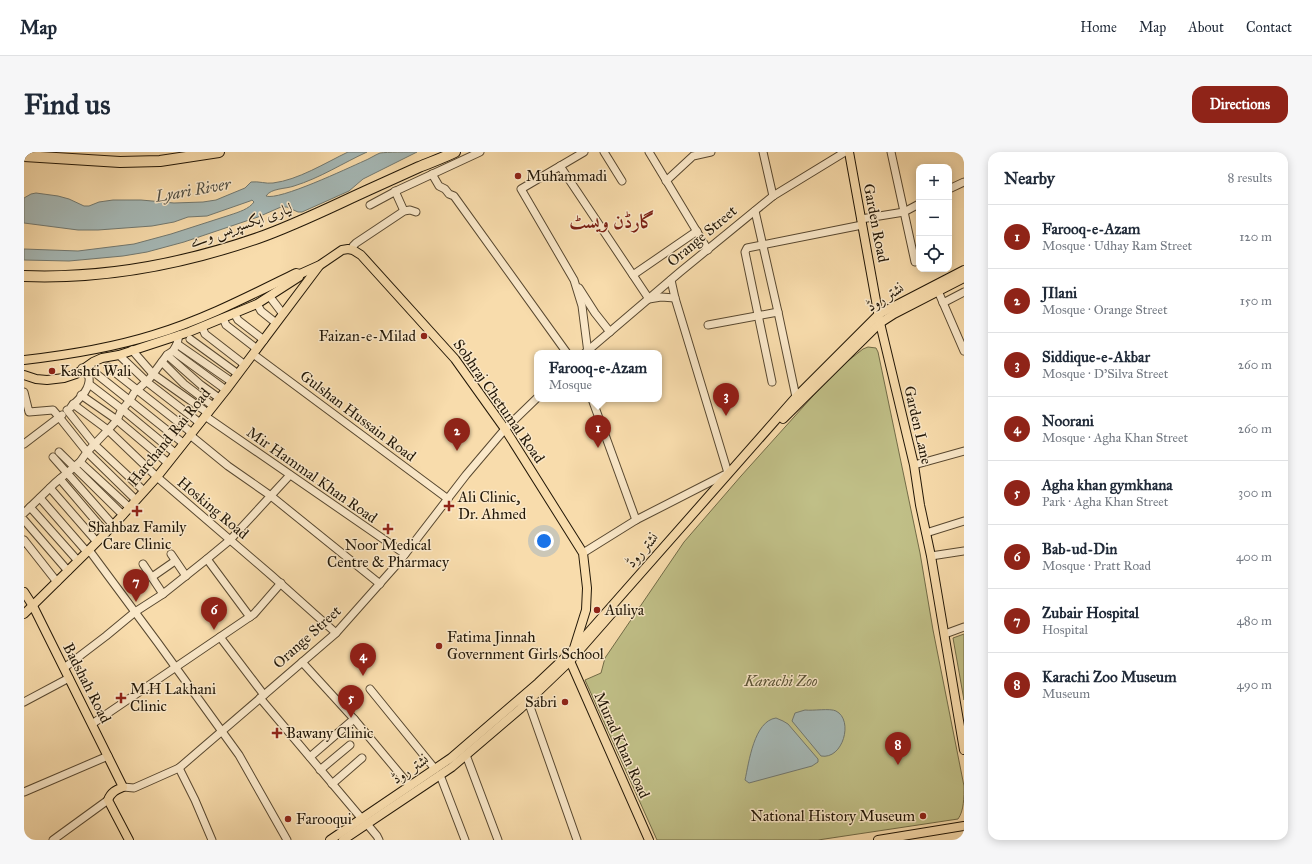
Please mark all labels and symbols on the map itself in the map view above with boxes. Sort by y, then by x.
place label: Muhammadi [526,167,607,185]
marker: Muhammadi [513,171,523,181]
water label: Lyari River [153,174,233,206]
street label: Garden Road [860,182,893,264]
street label: لیاری ایکسپریس وے [187,199,295,252]
street label: Orange Street [664,201,741,270]
district label: گارڈن ویسٹ [569,210,655,233]
street label: نشتر روڈ [863,279,907,315]
place label: Faizan-e-Milad [319,327,416,345]
marker: Faizan-e-Milad [419,331,429,341]
street label: Sobhraj Chetumal Road [449,336,549,467]
place label: Kashti Wali [60,362,131,380]
marker: Kashti Wali [47,366,57,376]
street label: Gulshan Hussain Road [297,367,420,466]
pin: 3 [713,383,739,416]
street label: Harchand Rai Road [124,384,214,490]
street label: Garden Lane [900,384,936,466]
pin: 1 [585,415,611,448]
pin: 2 [444,418,470,451]
street label: Mir Hammal Khan Road [243,423,381,527]
street label: Hosking Road [174,473,253,543]
place label: Ali Clinic, Dr. Ahmed [457,488,527,523]
marker: Ali Clinic, Dr. Ahmed [443,500,455,512]
marker: Shahbaz Family Care Clinic [131,505,143,517]
place label: Shahbaz Family Care Clinic [88,518,187,553]
marker: Noor Medical Centre & Pharmacy [382,523,394,535]
street label: نشتر روڈ [622,529,662,571]
your location [534,531,554,551]
place label: Noor Medical Centre & Pharmacy [327,536,450,571]
pin: 7 [123,569,149,602]
pin: 6 [201,597,227,630]
street label: Orange Street [269,601,345,672]
place label: Auliya [604,601,645,619]
marker: Auliya [592,605,602,615]
place label: Fatima Jinnah Government Girls School [447,628,605,663]
street label: Badshah Road [59,640,115,726]
marker: Fatima Jinnah Government Girls School [434,641,444,651]
pin: 4 [350,643,376,676]
park label: Karachi Zoo [743,672,818,690]
place label: M.H Lakhani Clinic [130,680,216,715]
pin: 5 [338,685,364,718]
street label: Murad Khan Road [590,689,654,801]
marker: M.H Lakhani Clinic [115,692,127,704]
place label: Sabri [525,693,557,711]
marker: Sabri [560,697,570,707]
place label: Bawany Clinic [286,724,373,742]
marker: Bawany Clinic [271,727,283,739]
pin: 8 [885,732,911,765]
street label: نشتر روڈ [388,750,432,788]
place label: National History Museum [751,807,915,825]
place label: Farooqui [296,810,352,829]
marker: National History Museum [918,811,928,821]
marker: Farooqui [283,814,293,824]

